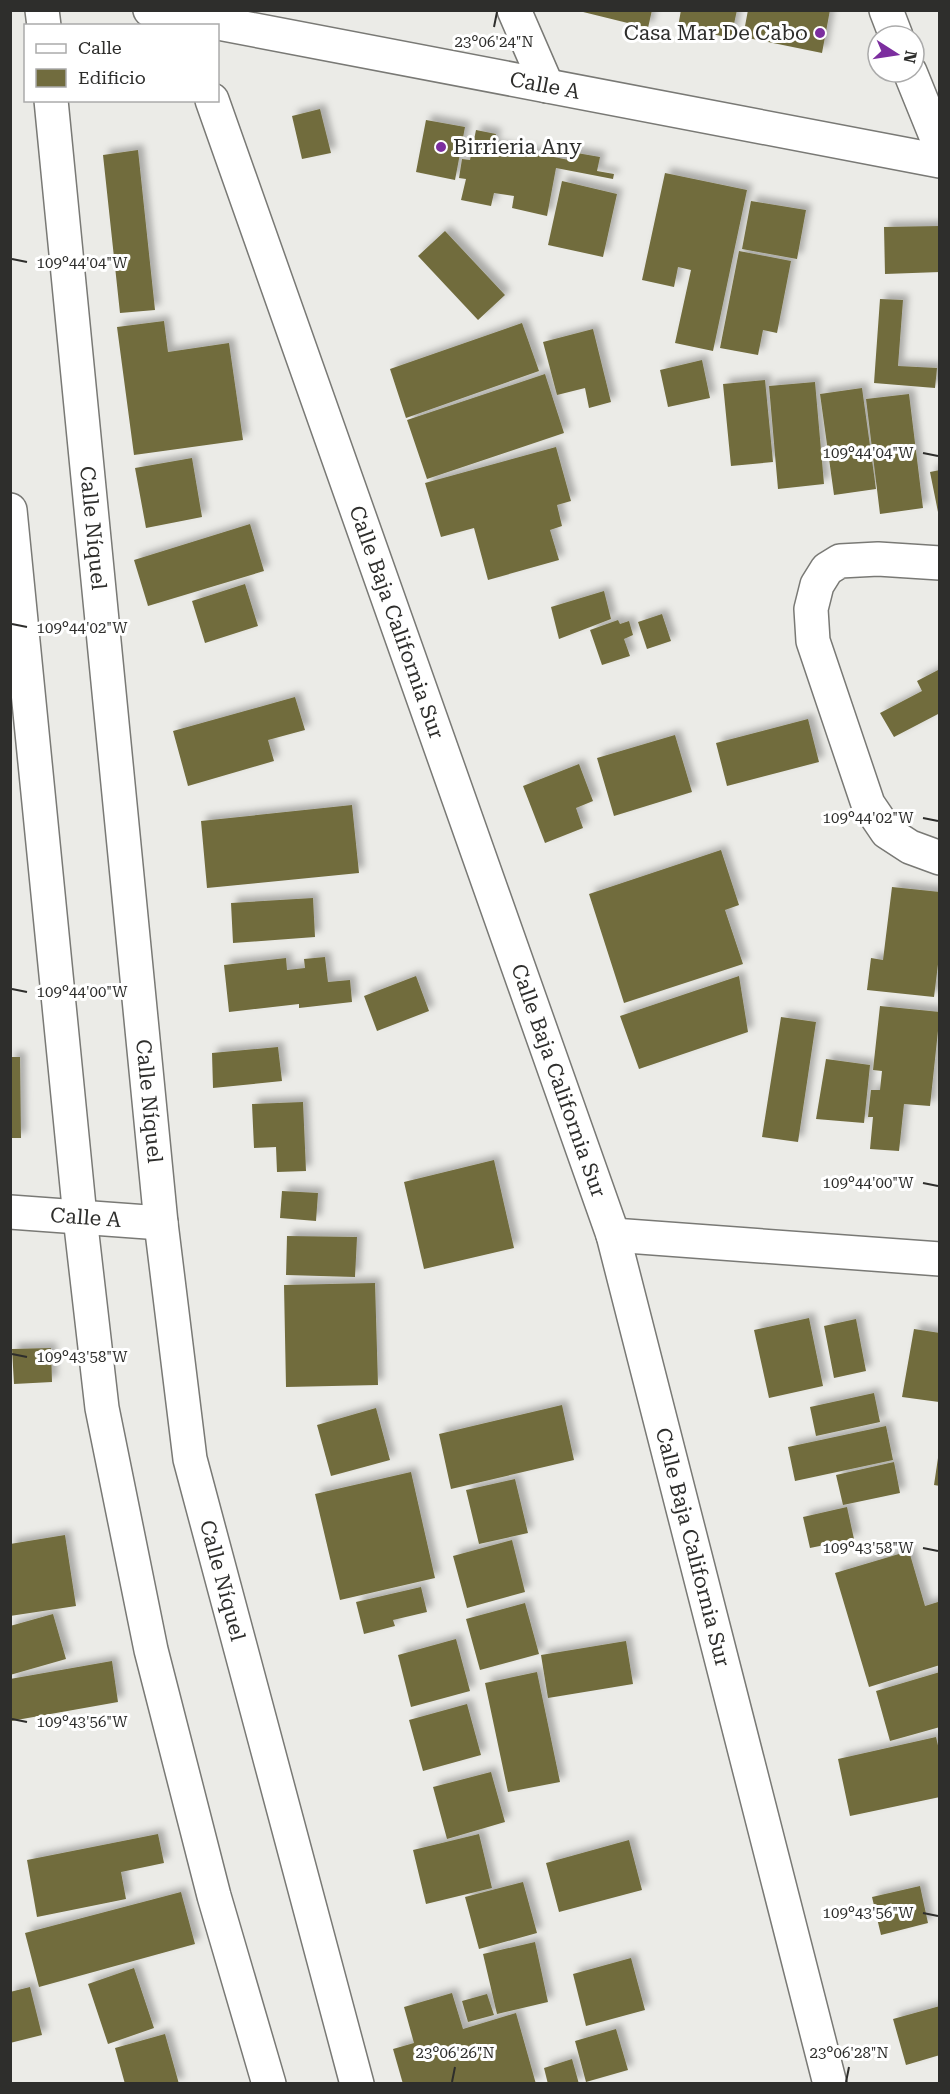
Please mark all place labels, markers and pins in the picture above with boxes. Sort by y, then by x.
place label: Casa Mar De Cabo [624,21,808,45]
marker: Casa Mar De Cabo [813,26,827,40]
place label: Birrieria Any [453,135,582,159]
marker: Birrieria Any [434,140,448,154]

